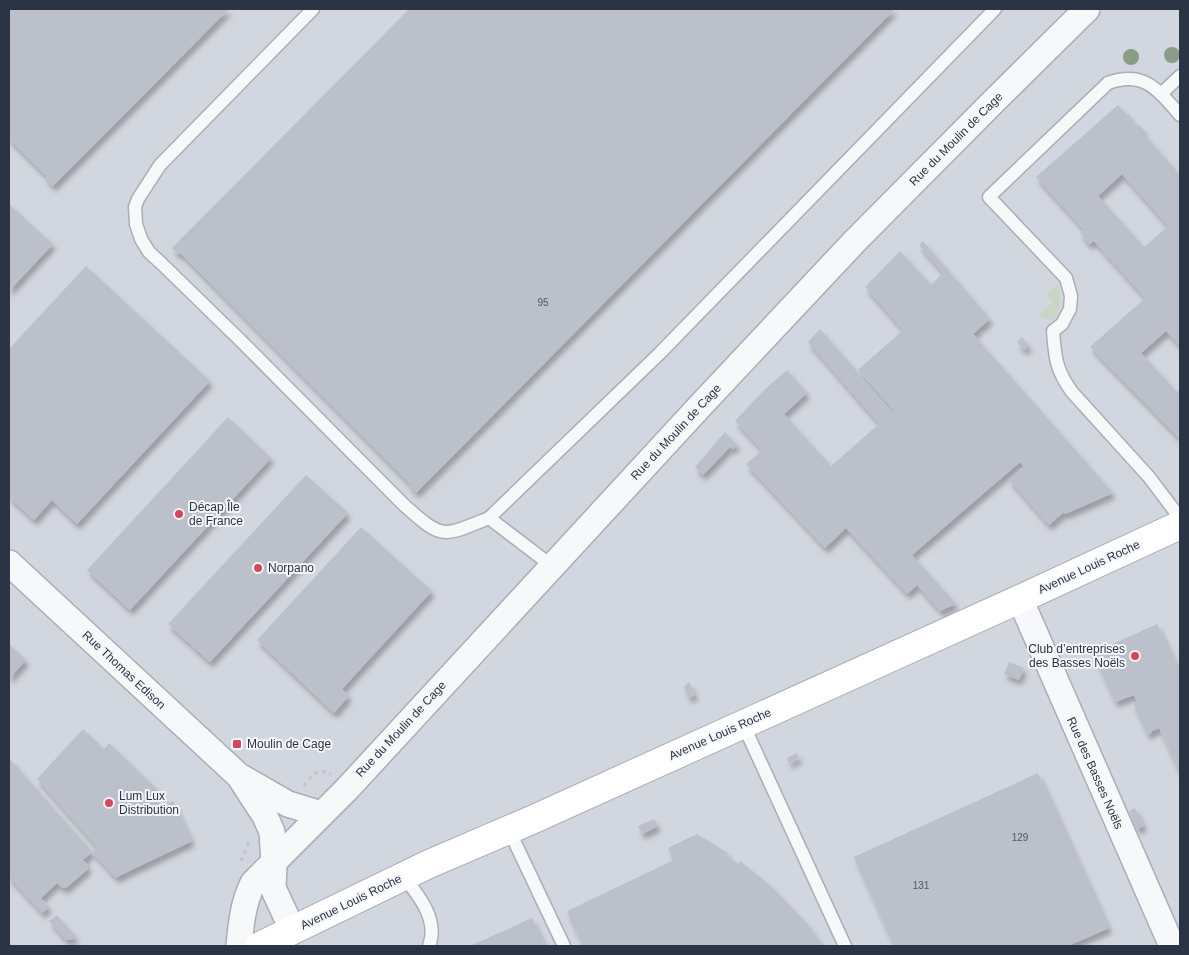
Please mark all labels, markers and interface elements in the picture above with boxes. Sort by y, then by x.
street label: Rue du Moulin de Cage [906,89,1006,189]
house number: 95 [537,297,549,308]
street label: Rue du Moulin de Cage [628,381,724,483]
place label: Décap Île de France [189,499,243,528]
marker: Décap Île de France [173,508,185,520]
street label: Avenue Louis Roche [1036,537,1142,597]
place label: Norpano [268,561,314,575]
marker: Norpano [252,562,264,574]
street label: Rue Thomas Edison [80,628,168,712]
place label: Club d’entreprises des Basses Noëls [1028,642,1125,670]
marker: Club d’entreprises des Basses Noëls [1129,650,1141,662]
street label: Rue du Moulin de Cage [353,678,449,780]
street label: Avenue Louis Roche [667,705,774,763]
street label: Rue des Basses Noëls [1064,715,1126,831]
place label: Moulin de Cage [247,737,331,751]
marker: Moulin de Cage [231,738,243,750]
place label: Lum Lux Distribution [119,789,179,817]
marker: Lum Lux Distribution [103,797,115,809]
house number: 129 [1012,832,1029,843]
street label: Avenue Louis Roche [298,871,404,933]
house number: 131 [913,880,930,891]

